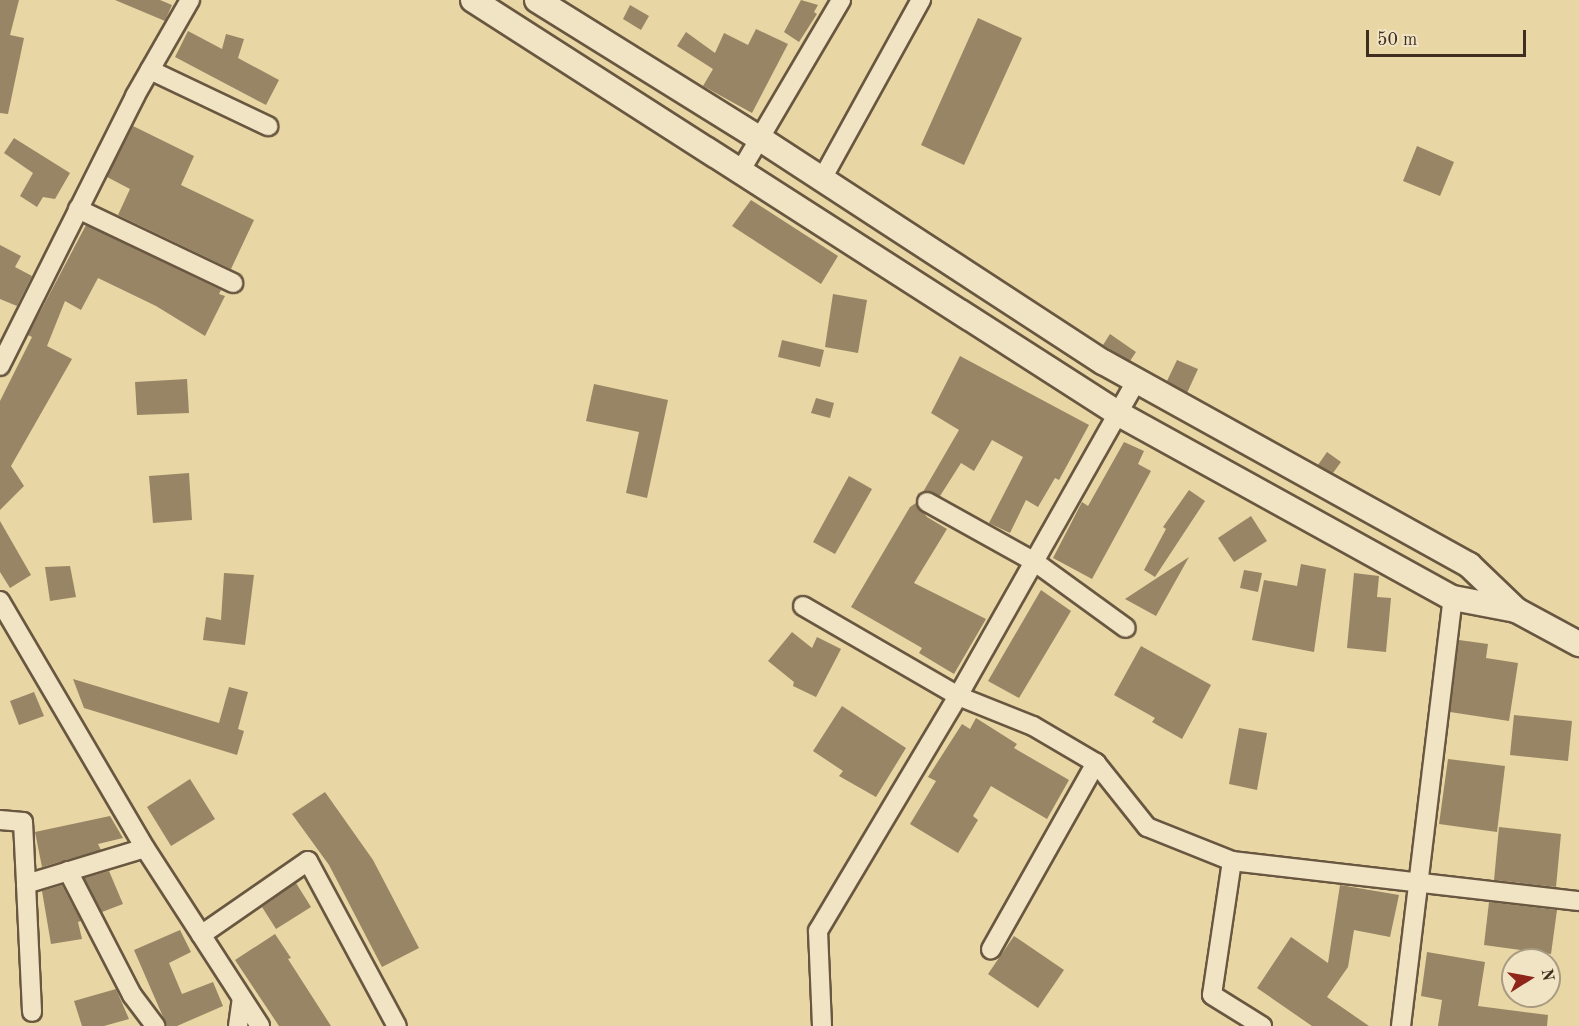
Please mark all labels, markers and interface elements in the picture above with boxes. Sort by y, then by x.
scale bar [1369,18,1530,56]
text: 50 m [1377,31,1417,49]
north arrow [1501,948,1561,1008]
text: N [1538,967,1556,982]

